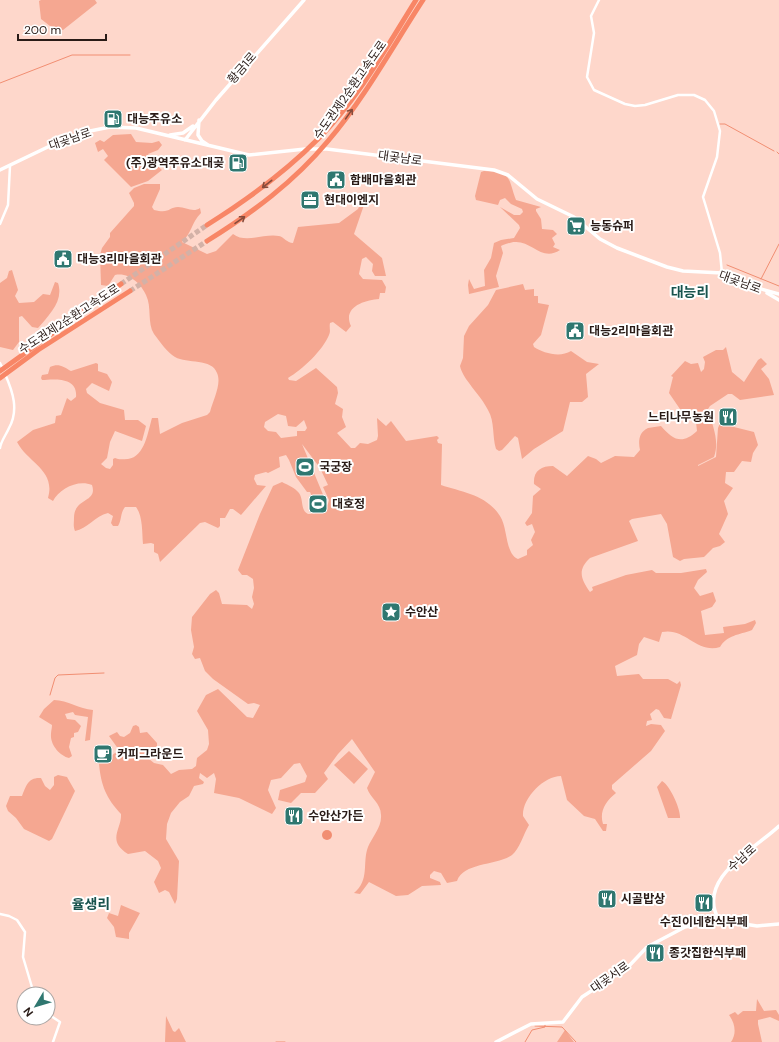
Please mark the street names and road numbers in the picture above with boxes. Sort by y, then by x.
street label: 수도권제2순환고속도로 [310,37,390,143]
street label: 황금1로 [224,49,260,87]
street label: 대곶남로 [47,124,93,154]
street label: 대곶남로 [377,147,423,169]
street label: 대곶남로 [717,267,763,297]
street label: 수도권제2순환고속도로 [15,280,123,358]
street label: 수남로 [724,841,760,875]
street label: 대곶서로 [587,958,633,996]

